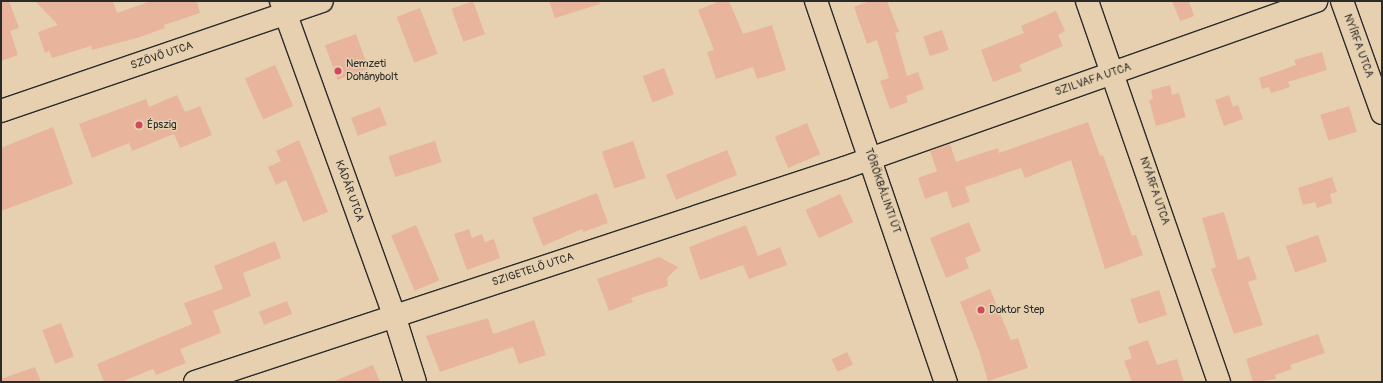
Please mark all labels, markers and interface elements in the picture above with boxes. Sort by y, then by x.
street label: NYÍRFA UTCA [1340,12,1376,80]
street label: SZÖVŐ UTCA [129,39,195,73]
place label: Nemzeti Dohánybolt [346,58,398,84]
street label: SZILVAFA UTCA [1053,61,1133,99]
marker: Nemzeti Dohánybolt [333,66,343,76]
place label: Épszig [147,118,176,132]
marker: Épszig [134,120,144,130]
street label: TÖRÖKBÁLINTI ÚT [861,147,903,235]
street label: NYÁRFA UTCA [1136,155,1172,227]
street label: KÁDÁR UTCA [332,158,366,224]
street label: SZIGETELŐ UTCA [490,251,576,289]
place label: Doktor Step [989,303,1045,317]
marker: Doktor Step [976,305,986,315]

